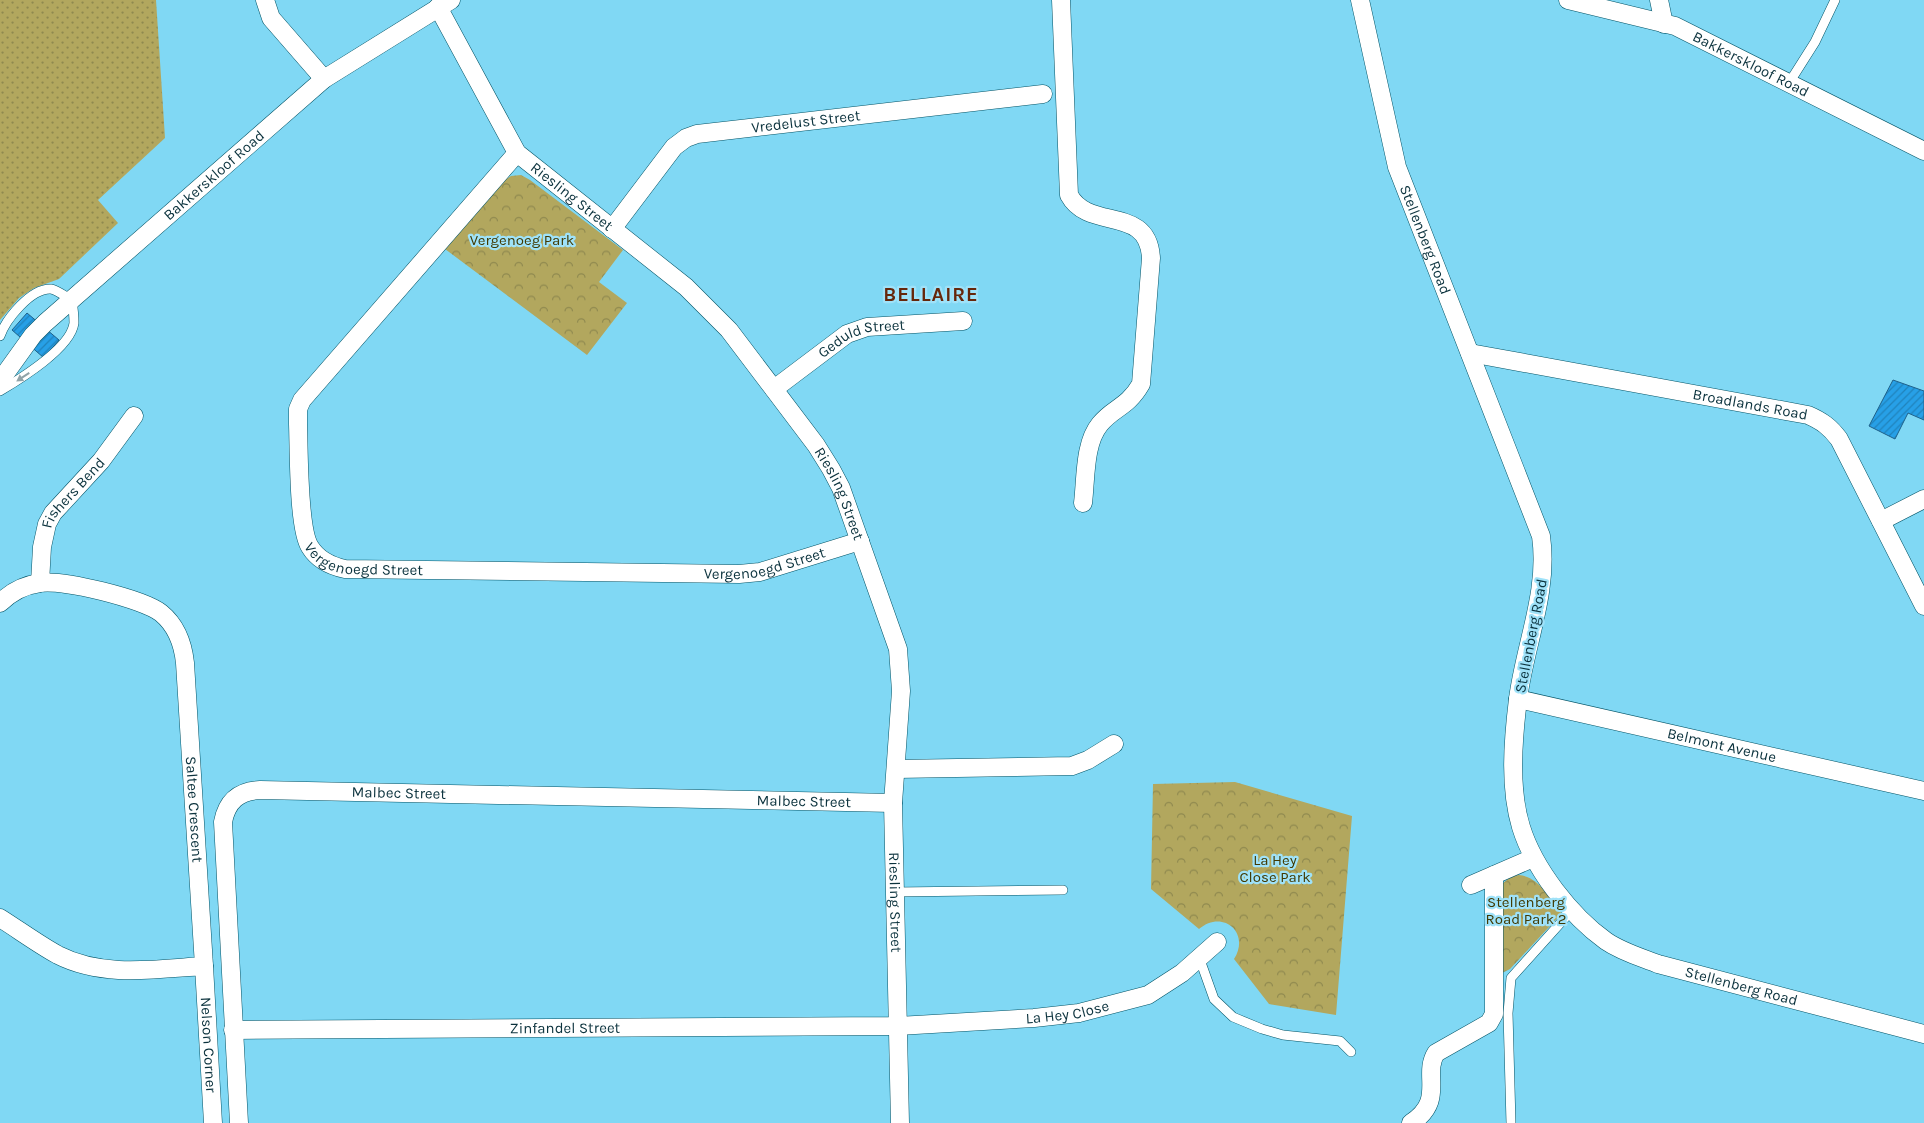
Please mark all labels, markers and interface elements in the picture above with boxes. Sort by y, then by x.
street label: Bakkerskloof Road [1690,27,1812,101]
street label: Vredelust Street [750,106,862,137]
street label: Bakkerskloof Road [160,126,268,224]
street label: Riesling Street [527,158,617,235]
street label: Stellenberg Road [1396,182,1455,297]
park label: Vergenoeg Park [470,231,574,249]
district label: BELLAIRE [883,283,979,306]
street label: Geduld Street [814,316,906,362]
one-way arrow [16,372,29,382]
street label: Broadlands Road [1691,385,1809,424]
street label: Riesling Street [811,444,868,543]
street label: Fishers Bend [37,454,109,530]
street label: Vergenoegd Street [300,539,423,579]
street label: Vergenoegd Street [704,543,828,583]
street label: Stellenberg Road [1511,577,1551,695]
street label: Belmont Avenue [1666,724,1778,766]
street label: Saltee Crescent [182,756,207,863]
street label: Malbec Street [352,783,447,803]
street label: Malbec Street [756,791,851,811]
park label: La Hey Close Park [1239,851,1311,886]
street label: Riesling Street [885,852,905,953]
park label: Stellenberg Road Park 2 [1486,893,1566,928]
street label: Stellenberg Road [1683,962,1800,1009]
street label: Nelson Corner [197,996,220,1094]
street label: La Hey Close [1025,997,1111,1027]
street label: Zinfandel Street [510,1019,621,1037]

